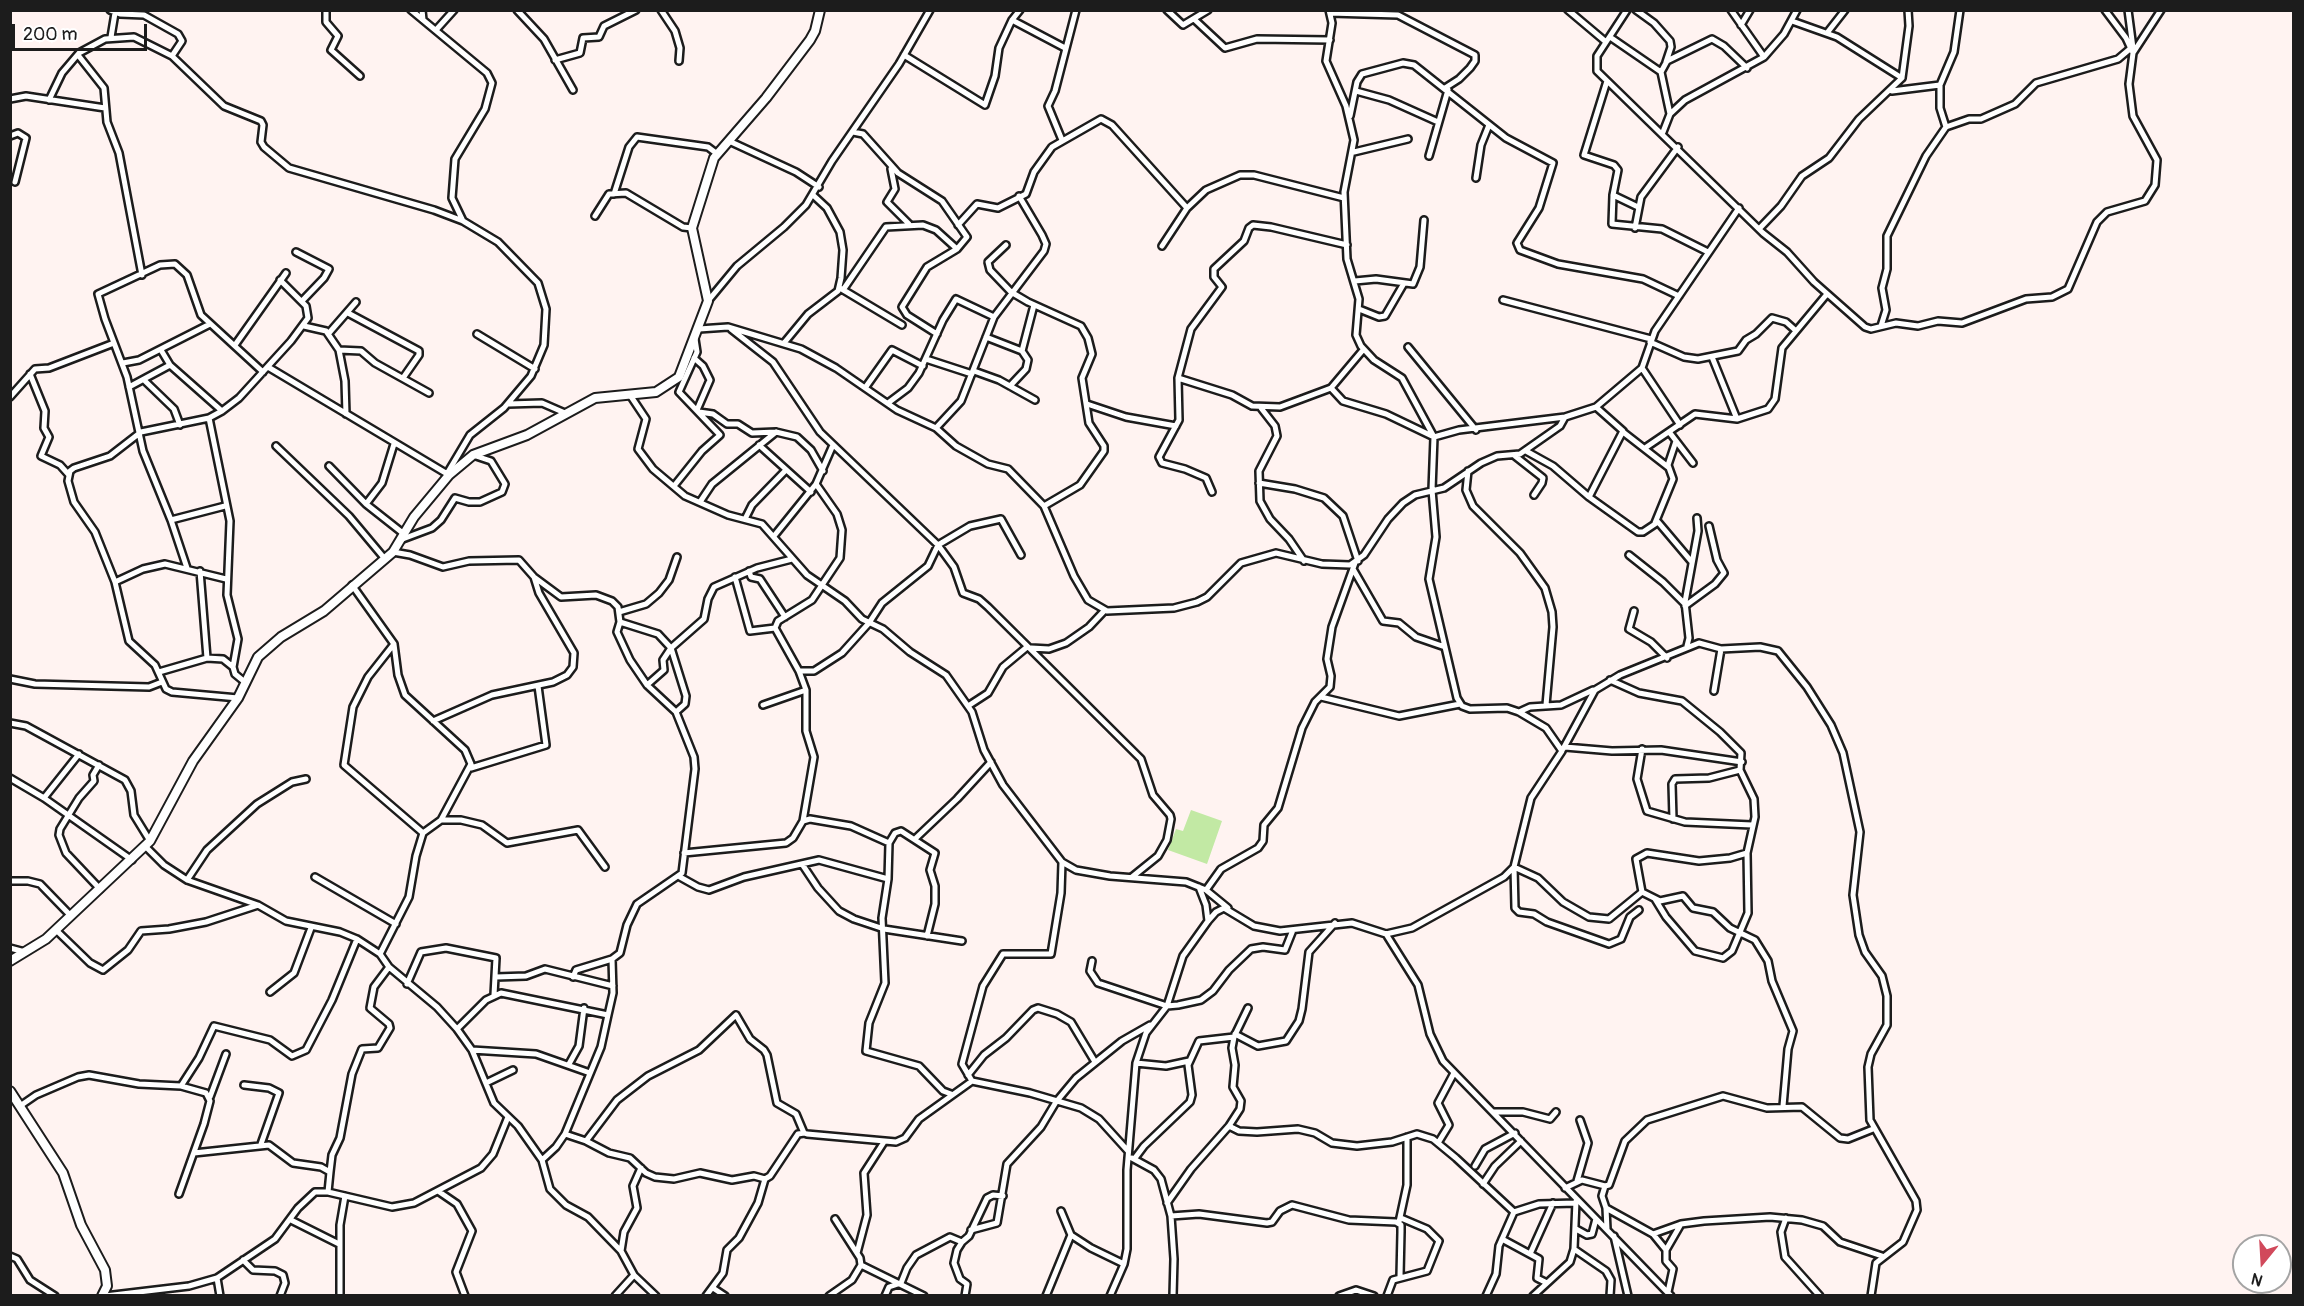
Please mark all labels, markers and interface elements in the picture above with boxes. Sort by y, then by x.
scale bar [15,12,150,50]
text: 200 m [23,23,78,46]
north arrow [2232,1234,2292,1294]
text: N [2249,1268,2265,1290]

